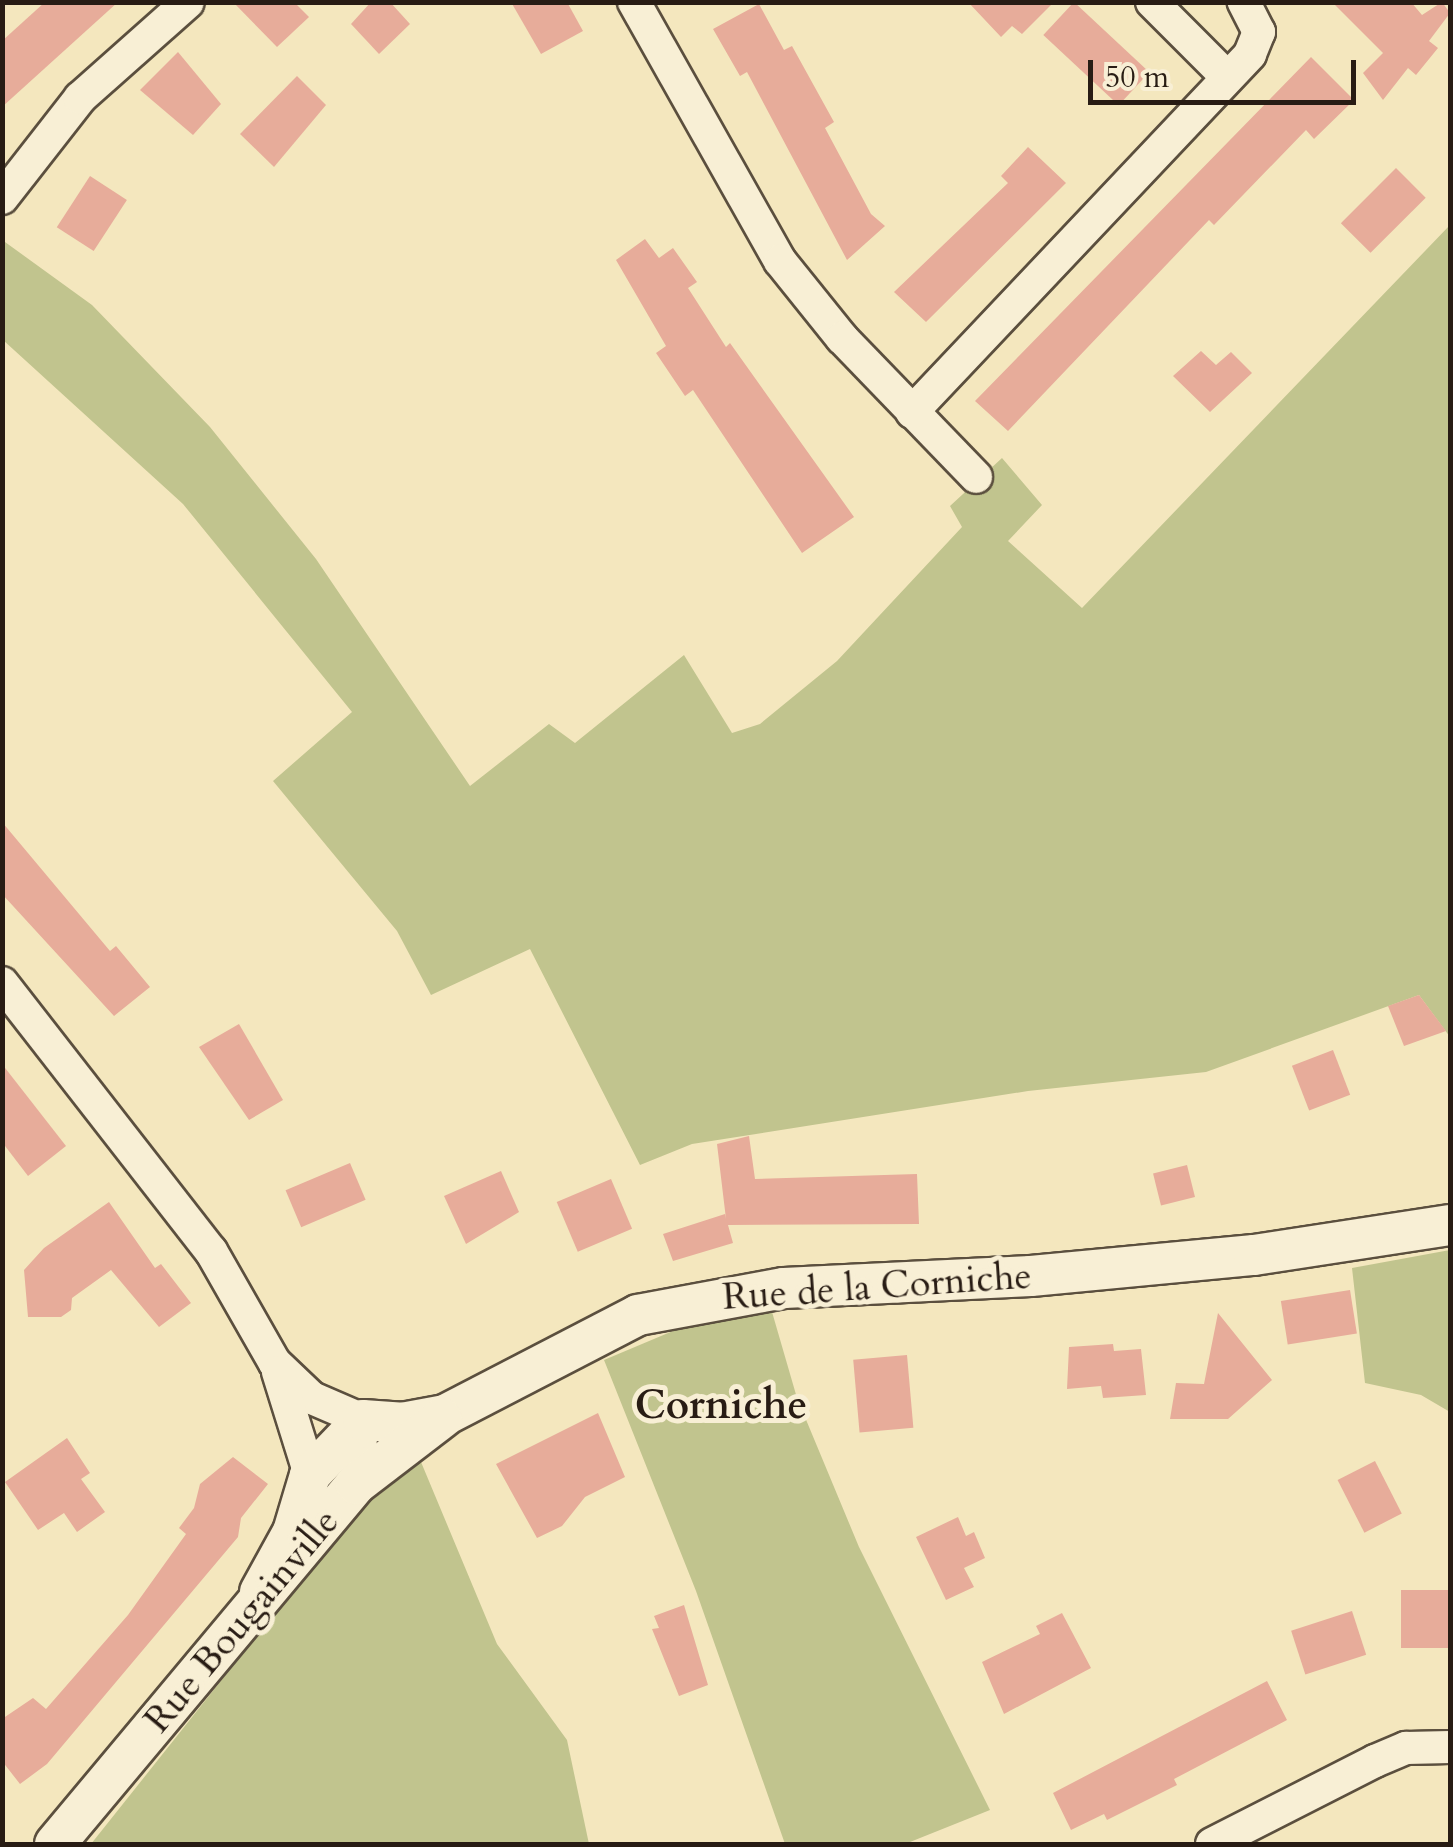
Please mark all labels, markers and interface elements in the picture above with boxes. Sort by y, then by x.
scale bar [1093,40,1360,102]
text: 50 m [1105,57,1169,98]
street label: Rue de la Corniche [721,1253,1033,1321]
district label: Corniche [635,1382,807,1430]
street label: Rue Bougainville [135,1500,349,1742]

